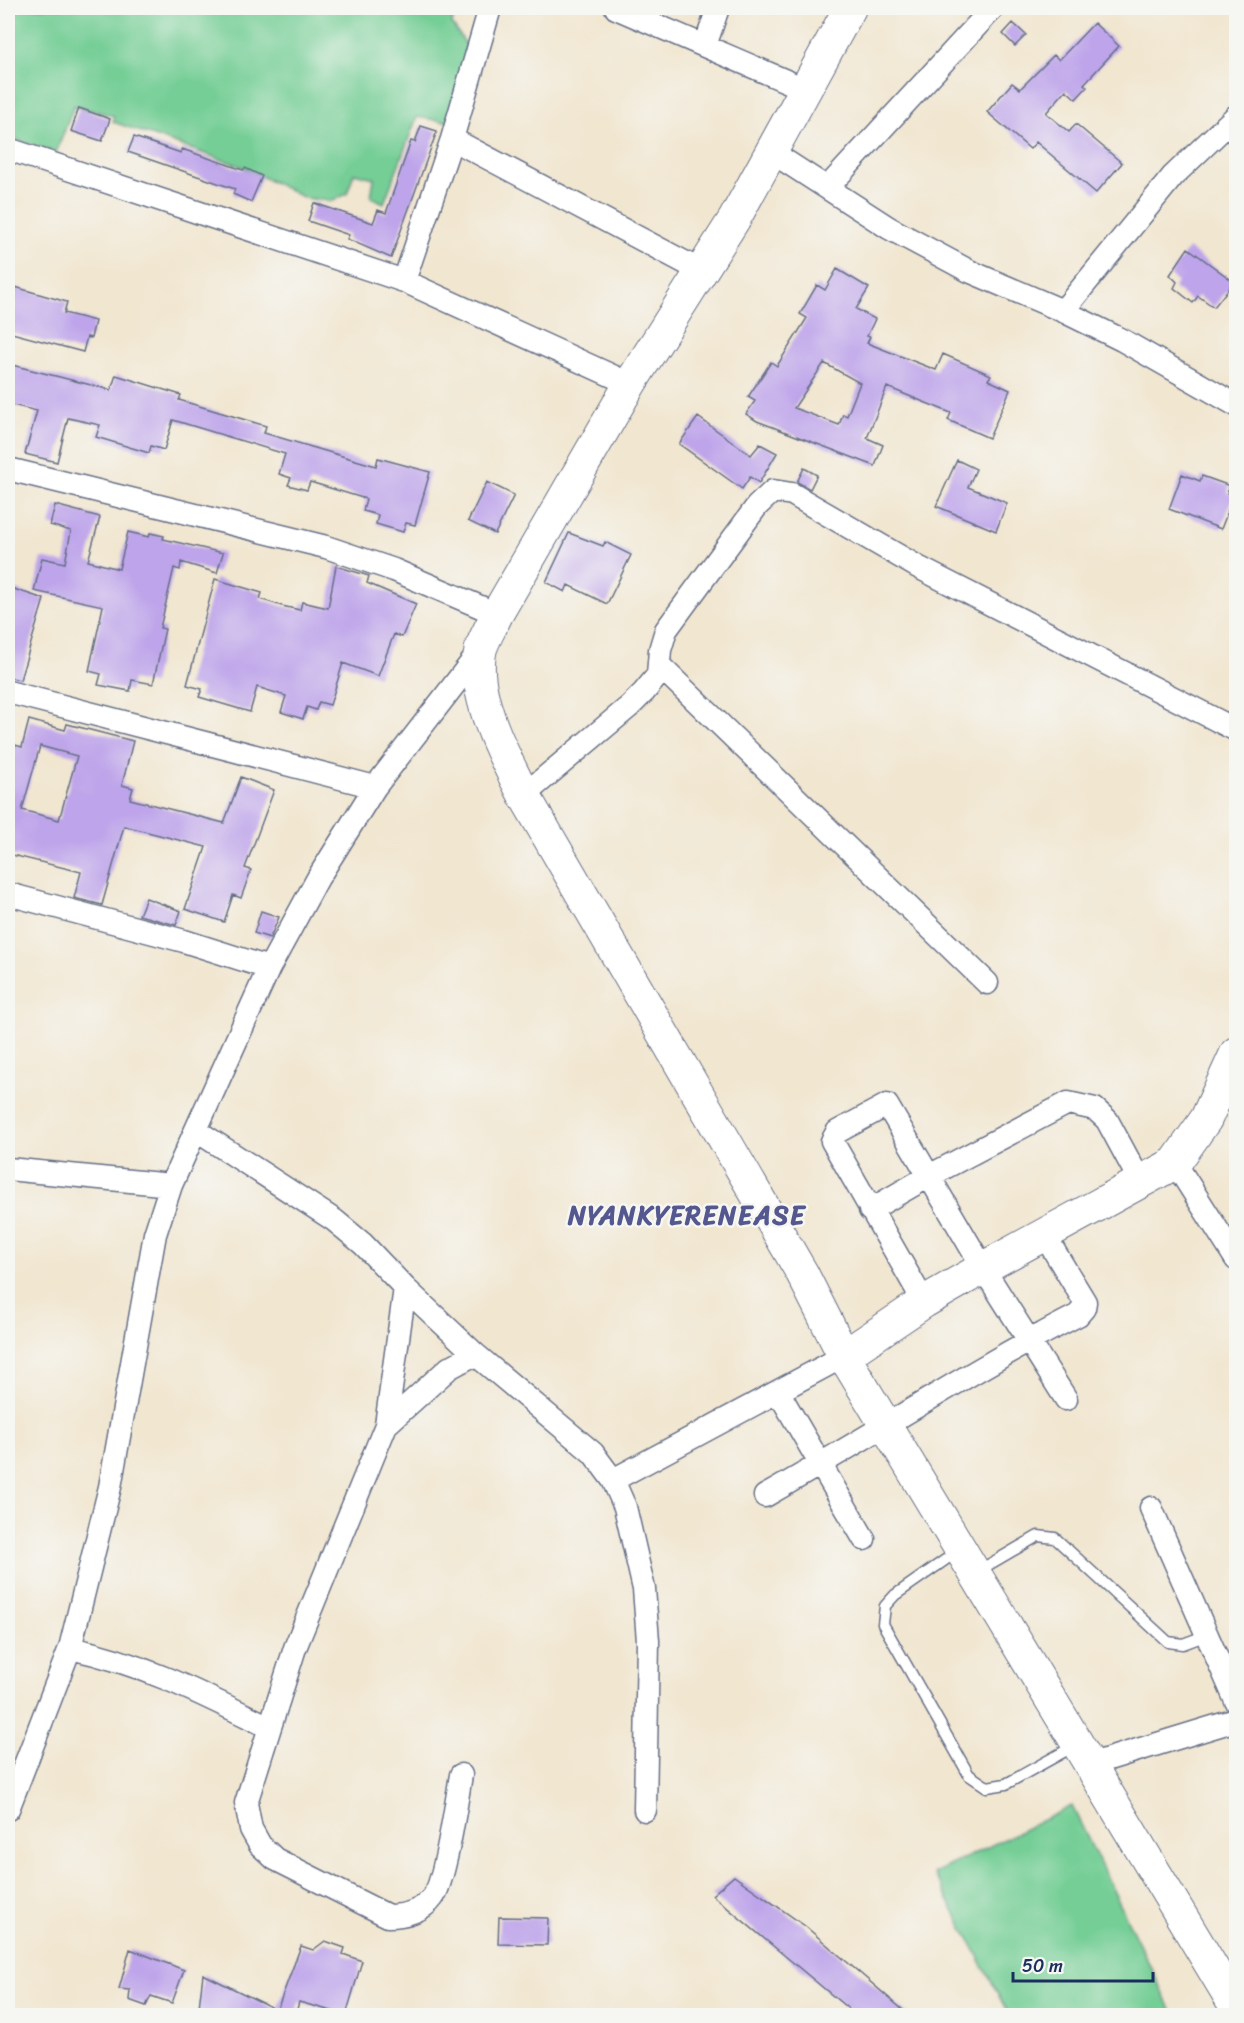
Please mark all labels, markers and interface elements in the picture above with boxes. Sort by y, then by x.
district label: NYANKYERENEASE [567,1192,807,1238]
scale bar [1013,1945,1152,1983]
text: 50 m [1022,1950,1063,1982]

